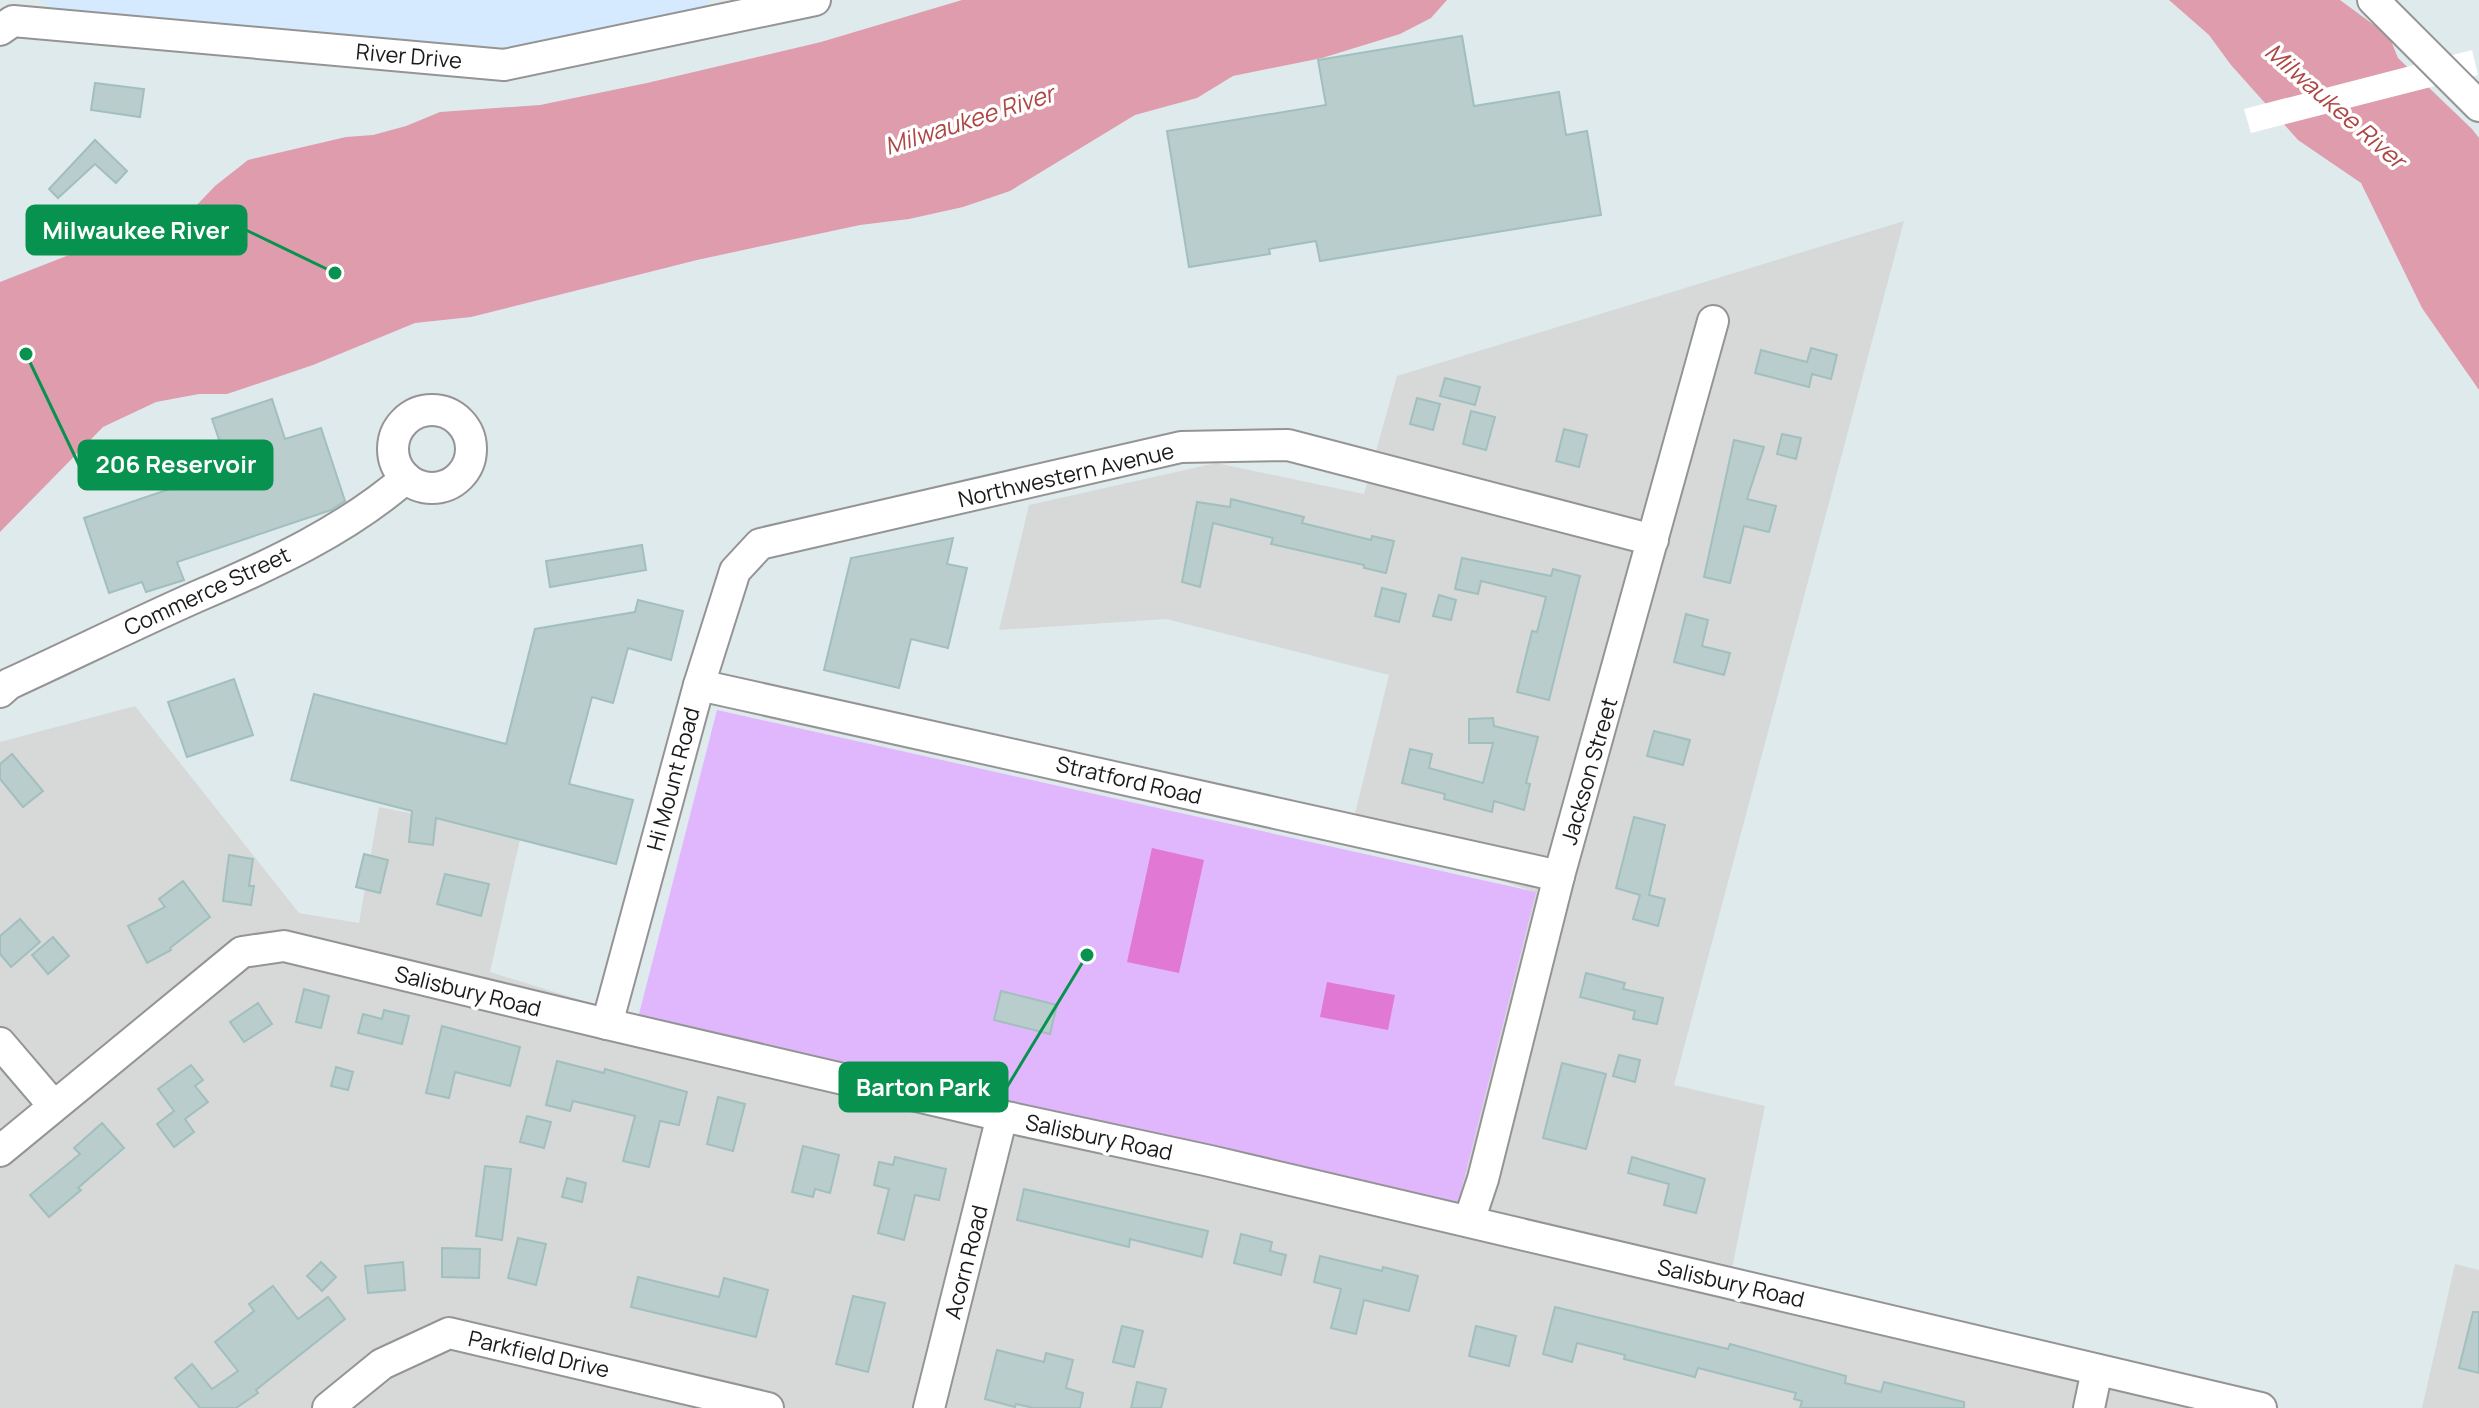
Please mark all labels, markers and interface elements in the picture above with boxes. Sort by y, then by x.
water label: Milwaukee River [2259,35,2416,177]
street label: River Drive [355,36,463,76]
water label: Milwaukee River [880,75,1061,162]
callout: Milwaukee River [27,206,246,254]
text: Milwaukee River [42,213,230,246]
street label: Northwestern Avenue [955,436,1177,514]
callout: 206 Reservoir [79,441,272,489]
text: 206 Reservoir [95,447,257,480]
street label: Commerce Street [119,539,295,643]
street label: Jackson Street [1554,694,1624,848]
street label: Hi Mount Road [639,704,707,854]
street label: Stratford Road [1053,749,1205,811]
street label: Salisbury Road [392,958,544,1024]
callout: Barton Park [840,1063,1007,1111]
text: Barton Park [856,1070,991,1103]
street label: Salisbury Road [1023,1107,1175,1167]
street label: Acorn Road [937,1202,995,1322]
street label: Salisbury Road [1655,1252,1807,1314]
street label: Parkfield Drive [465,1323,613,1385]

